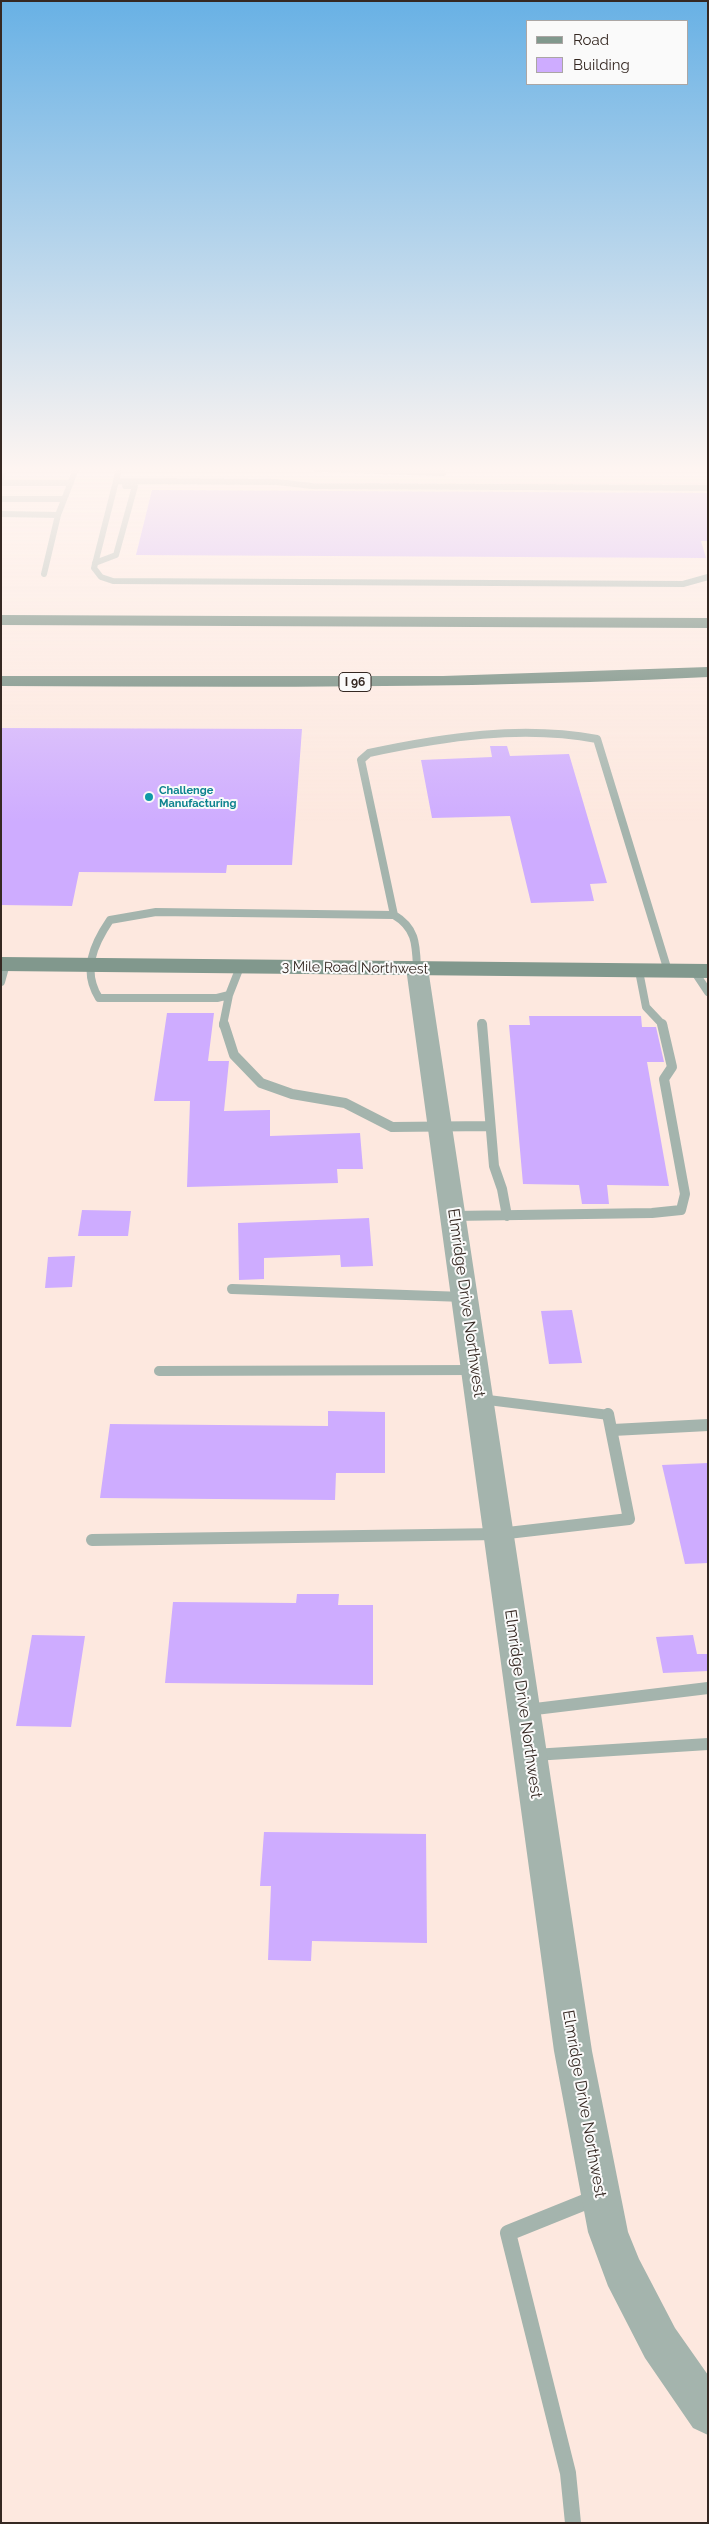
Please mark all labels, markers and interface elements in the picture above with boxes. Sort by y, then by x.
legend [526,20,689,85]
text: Road [573,31,609,49]
text: Building [573,56,630,74]
road number: I 96 [339,672,371,692]
place label: Challenge Manufacturing [159,784,236,810]
marker: Challenge Manufacturing [143,791,155,803]
street label: 3 Mile Road Northwest [282,958,428,978]
street label: Elmridge Drive Northwest [443,1207,489,1399]
street label: Elmridge Drive Northwest [500,1608,546,1800]
street label: Elmridge Drive Northwest [558,2009,610,2199]

